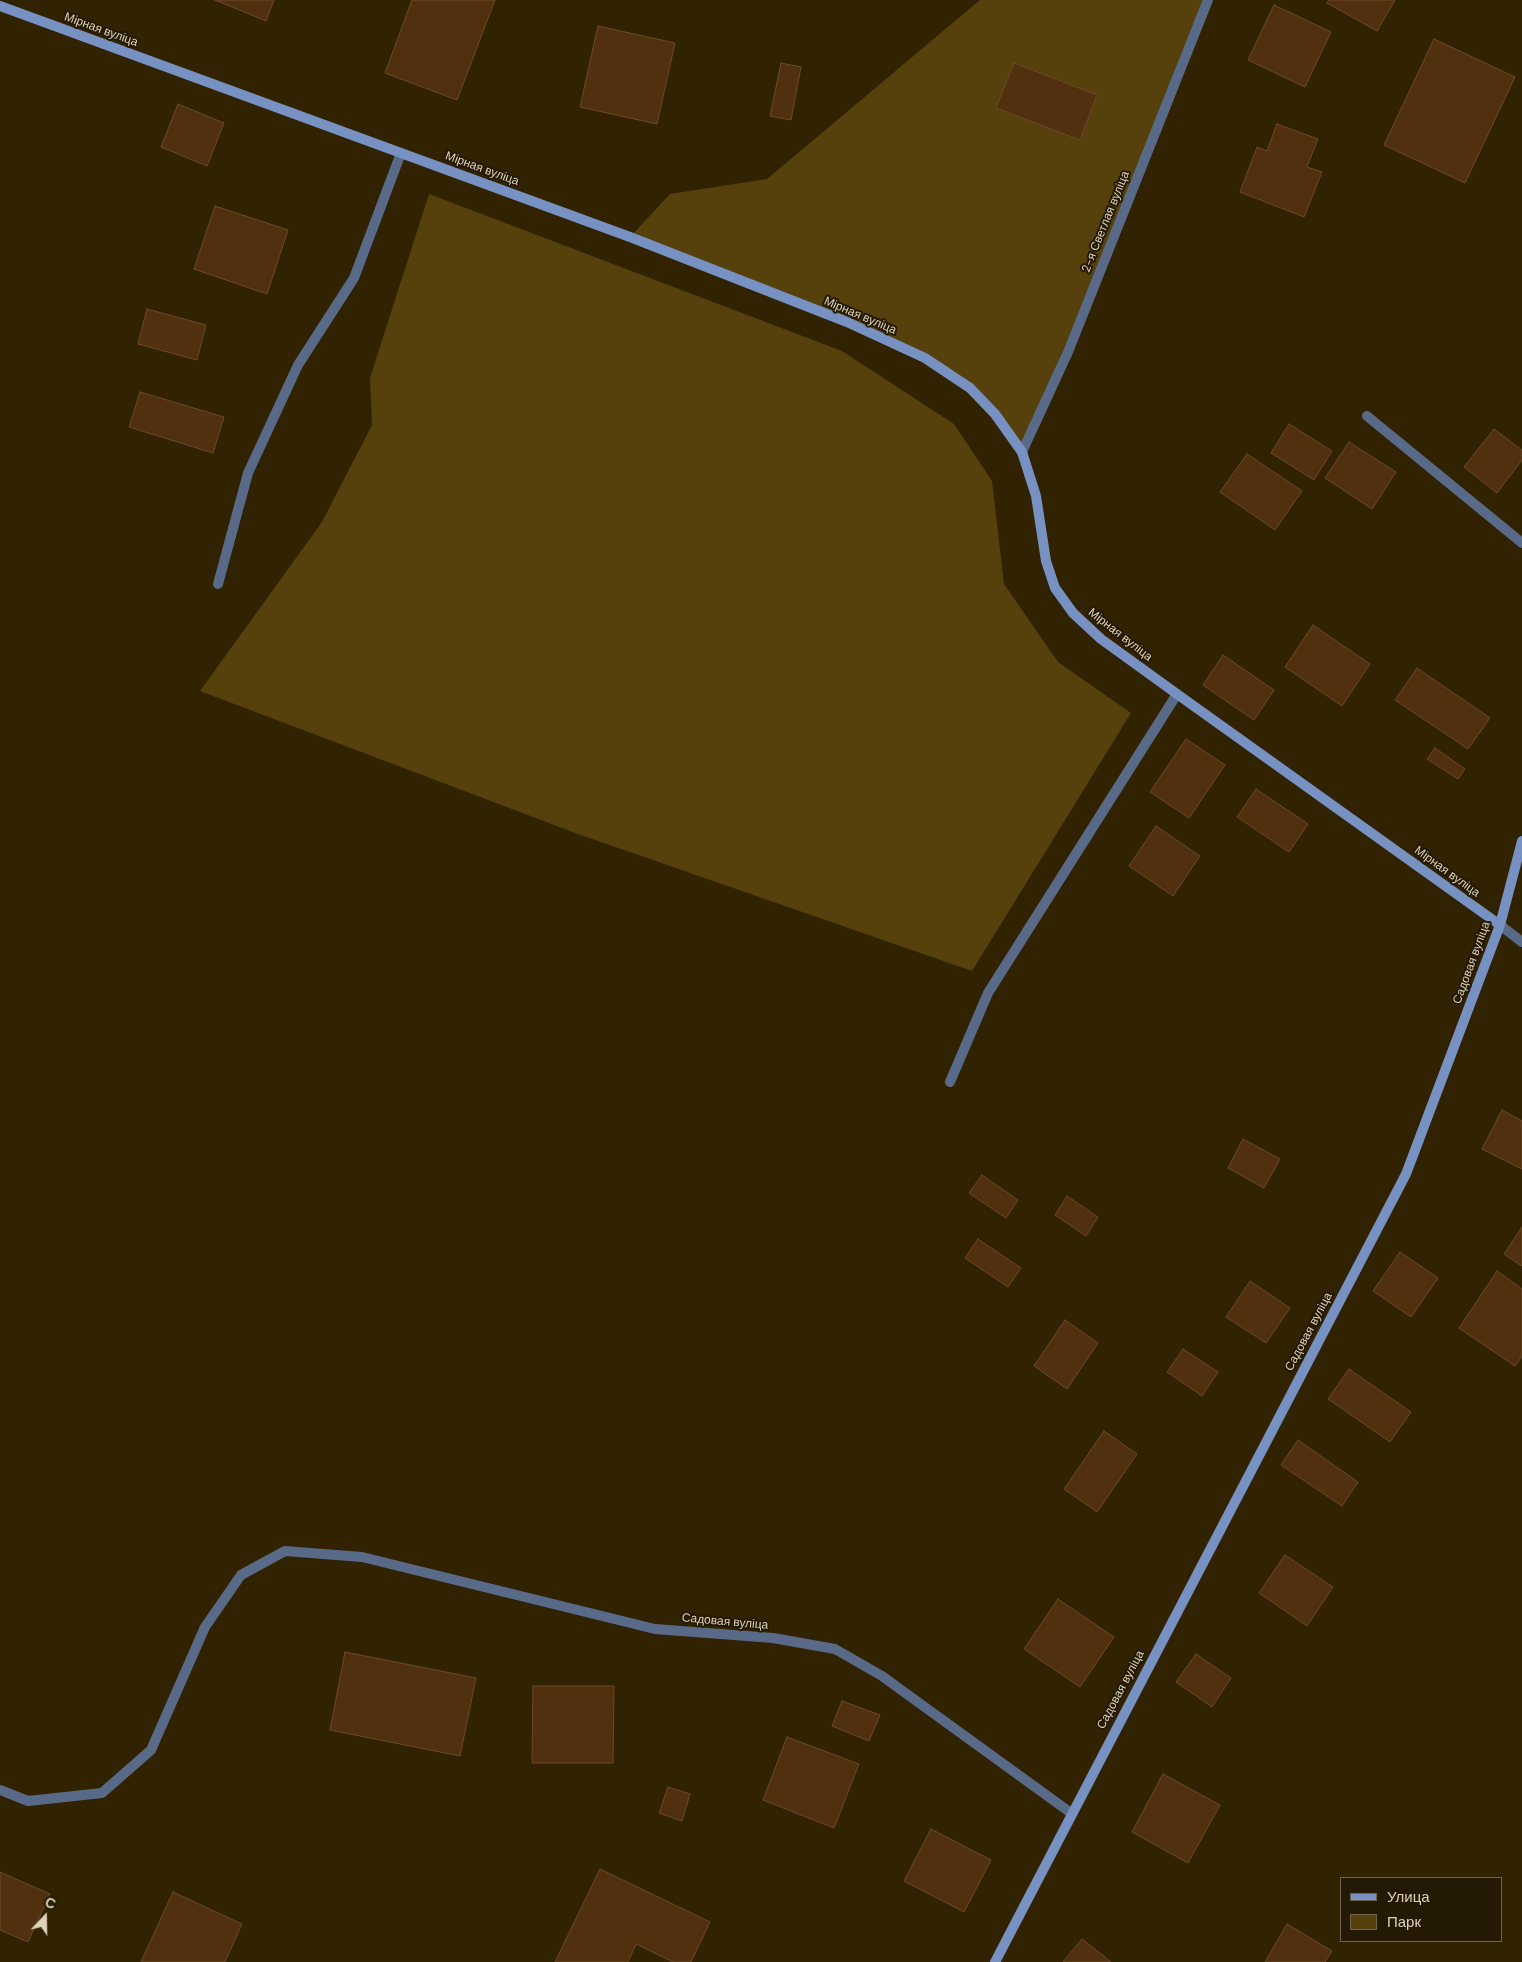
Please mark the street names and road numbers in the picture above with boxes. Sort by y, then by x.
street label: Мірная вуліца [62,10,140,50]
street label: Мірная вуліца [443,149,521,189]
street label: 2-я Светлая вуліца [1079,169,1133,275]
street label: Мірная вуліца [822,294,898,338]
street label: Мірная вуліца [1085,606,1155,664]
street label: Мірная вуліца [1411,843,1483,901]
street label: Садовая вуліца [1450,920,1494,1006]
street label: Садовая вуліца [1282,1290,1336,1374]
street label: Садовая вуліца [681,1611,769,1633]
street label: Садовая вуліца [1094,1648,1148,1732]

